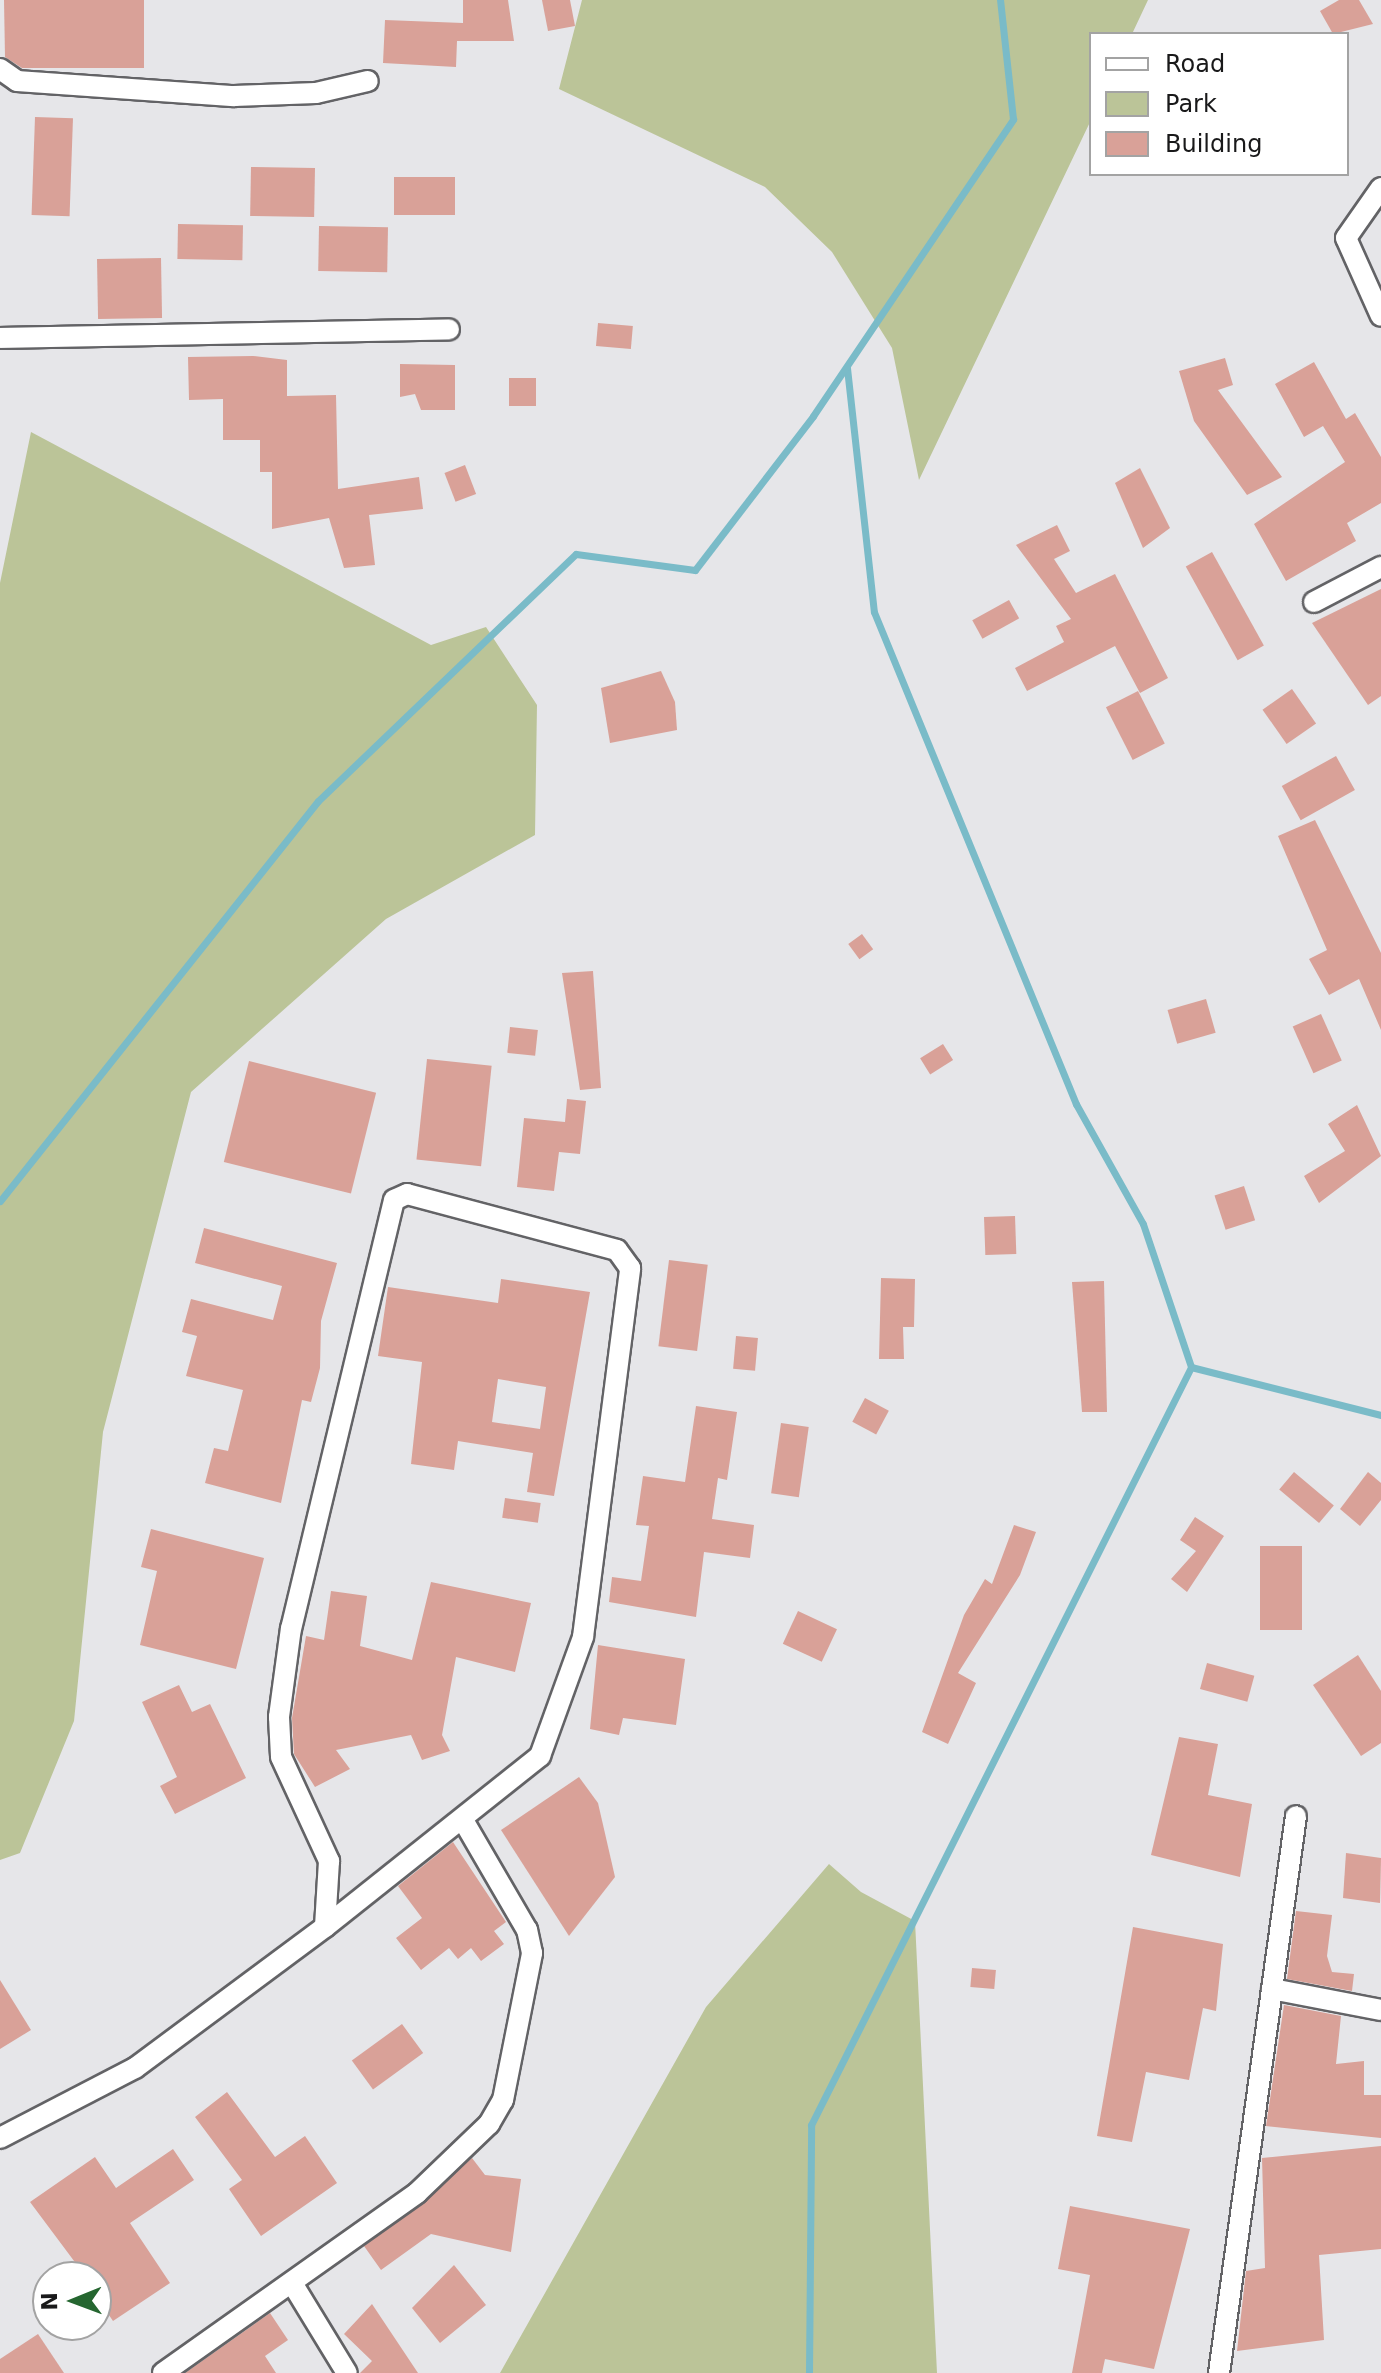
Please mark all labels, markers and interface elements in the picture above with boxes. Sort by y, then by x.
legend [1089,32,1349,176]
text: Road [1165,50,1225,78]
text: Park [1165,90,1217,118]
text: Building [1165,130,1262,158]
north arrow [32,2261,112,2341]
text: N [37,2292,62,2311]

